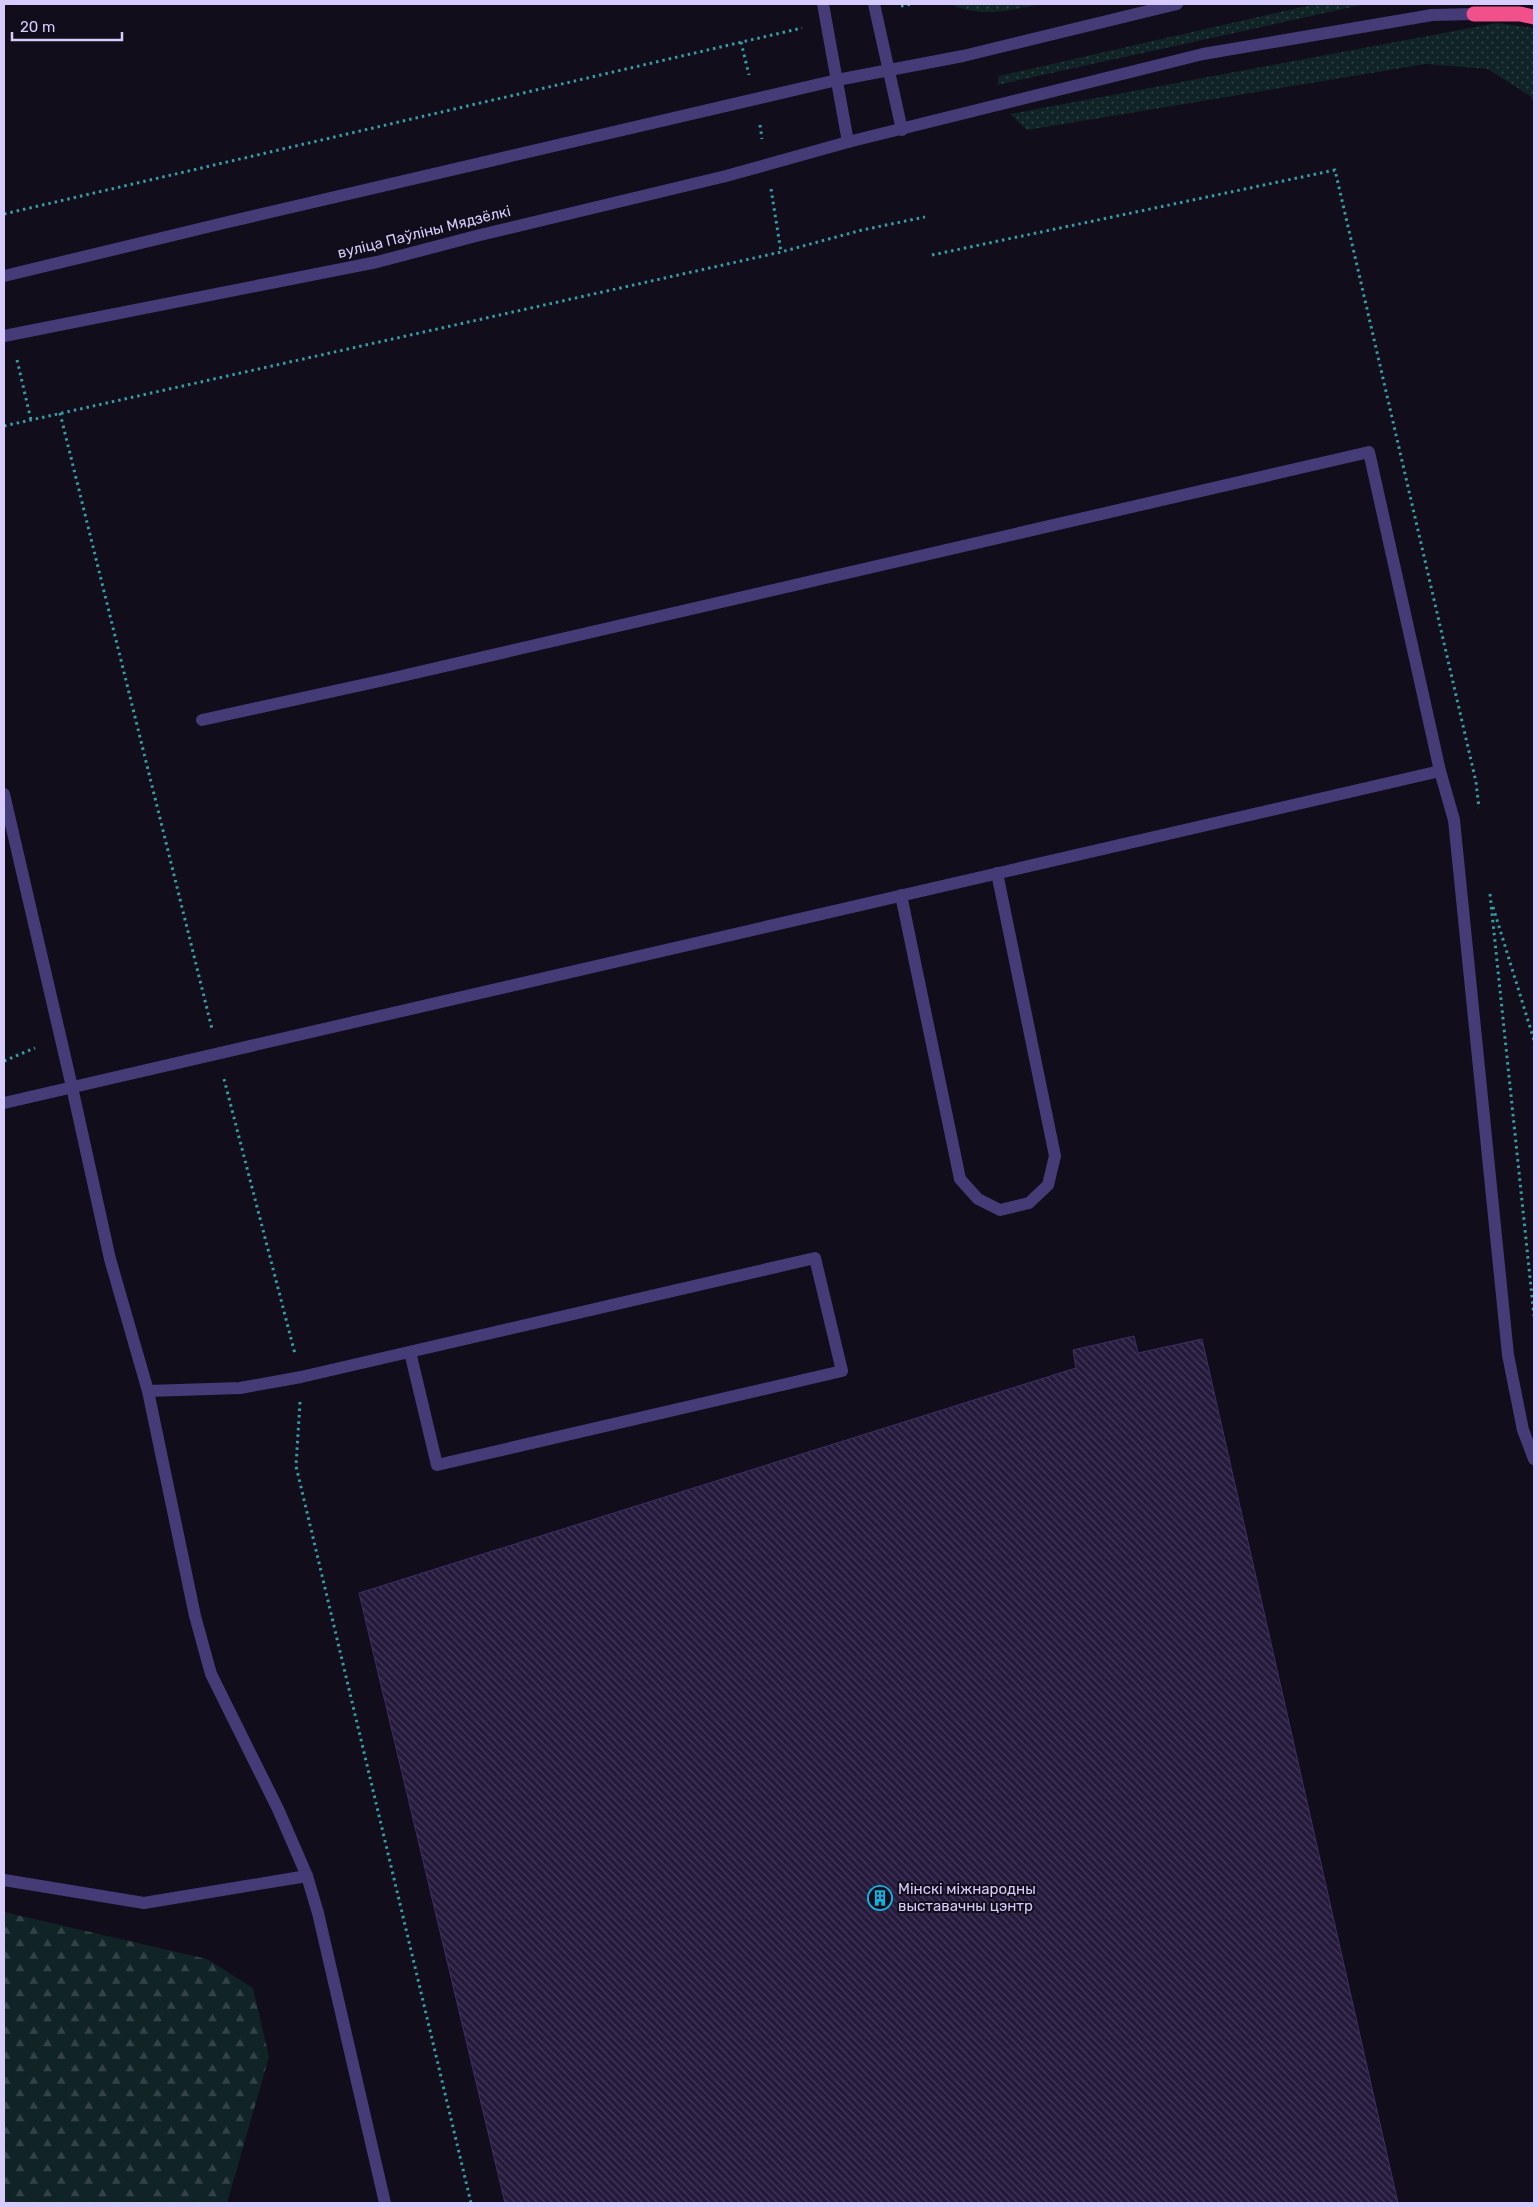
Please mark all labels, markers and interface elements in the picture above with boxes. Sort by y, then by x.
scale bar [12,10,122,42]
text: 20 m [20,18,55,36]
street label: вуліца Паўліны Мядзёлкі [336,202,512,262]
place label: Мінскі міжнародны выставачны цэнтр [898,1880,1036,1915]
building icon: Мінскі міжнародны выставачны цэнтр [867,1885,893,1911]

